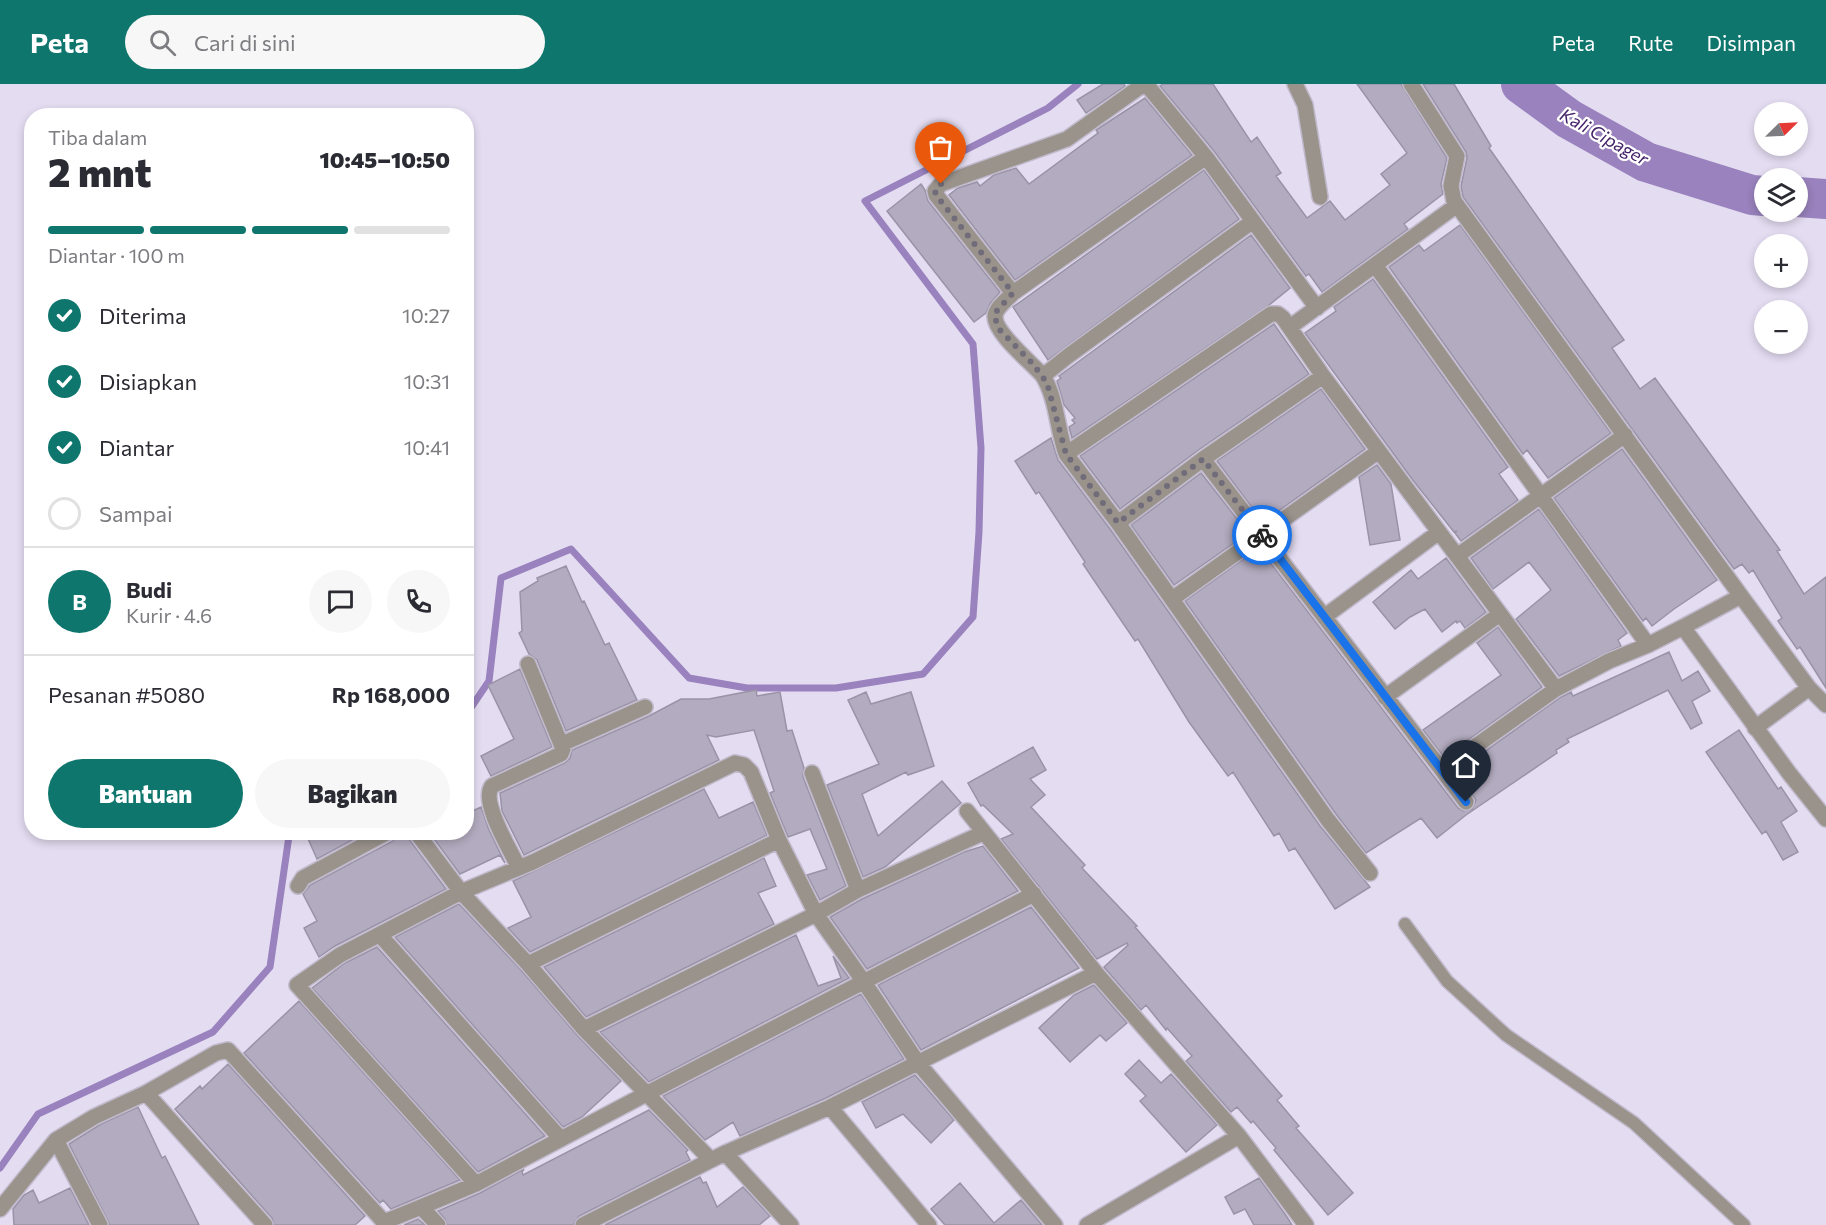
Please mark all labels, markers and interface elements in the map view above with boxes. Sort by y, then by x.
search box [125,15,545,69]
text: Peta [30,25,89,59]
icon: search [146,26,179,59]
text: Cari di sini [194,29,296,56]
text: Peta [1552,30,1595,55]
text: Rute [1628,30,1673,55]
text: Disimpan [1706,30,1796,55]
north arrow [1754,102,1808,156]
map controls [1754,102,1808,354]
water label: Kali Cipager [1557,103,1653,170]
pin [915,122,966,184]
text: Tiba dalam [48,125,147,149]
icon: bag [924,131,957,164]
text: 10:45–10:50 [319,146,450,173]
text: 2 mnt [48,147,151,195]
button: layers [1754,168,1808,222]
button: + [1754,234,1808,288]
text: Diantar · 100 m [48,243,185,267]
icon: check [48,299,81,332]
button: − [1754,300,1808,354]
text: Diterima [99,302,186,329]
text: 10:27 [402,303,450,327]
icon: check [48,365,81,398]
text: Disiapkan [99,368,197,395]
text: 10:31 [404,369,450,393]
icon: check [48,431,81,464]
text: Diantar [99,434,174,461]
text: 10:41 [404,435,450,459]
text: Sampai [99,500,173,527]
courier [1232,505,1292,565]
icon: bike [1246,519,1279,552]
button: chat [309,570,372,633]
button: phone [387,570,450,633]
text: Budi [126,576,172,603]
text: B [72,588,87,615]
text: Kurir · 4.6 [126,603,212,627]
text: Pesanan #5080 [48,681,205,708]
text: Rp 168,000 [332,681,450,708]
pin [1440,740,1491,802]
icon: home [1449,749,1482,782]
button: Bantuan [48,759,243,828]
button: Bagikan [255,759,450,828]

